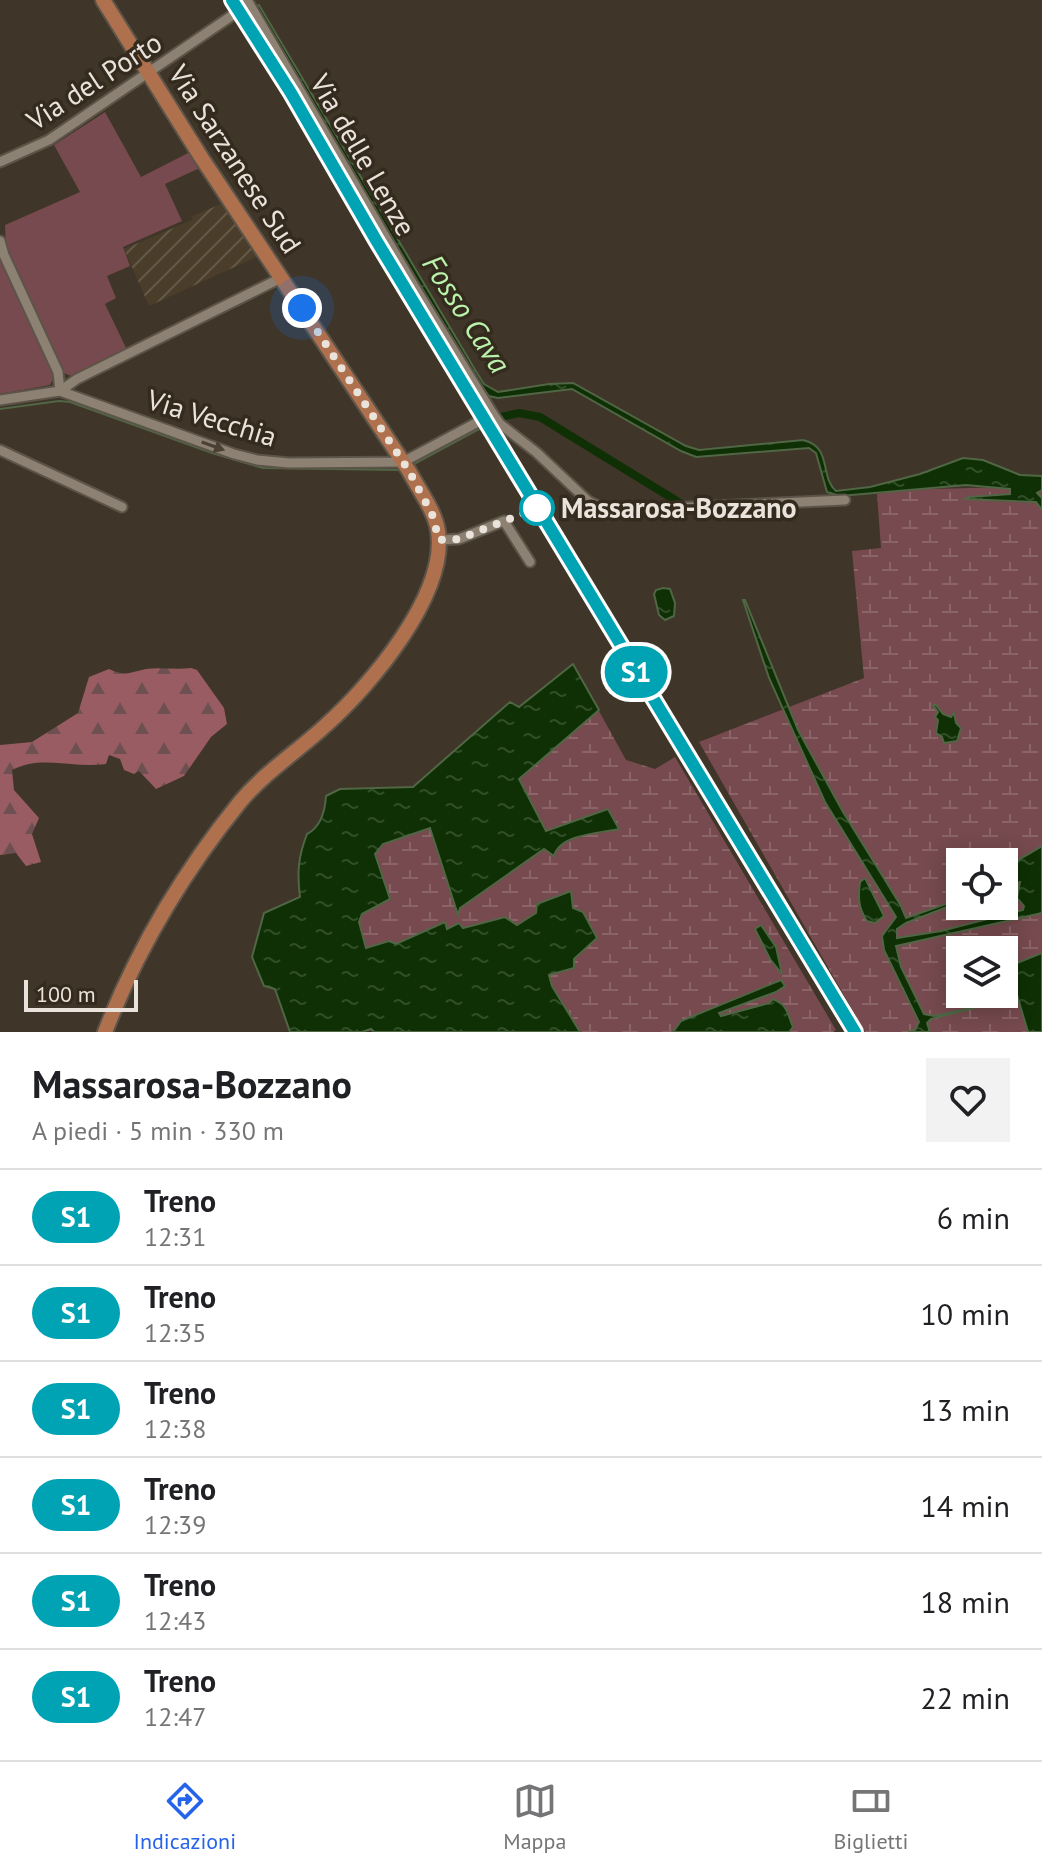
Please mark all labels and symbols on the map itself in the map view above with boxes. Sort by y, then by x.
street label: Via del Porto [18,23,168,139]
street label: Via Sarzanese Sud [160,57,310,260]
street label: Via delle Lenze [302,66,425,242]
water label: Fosso Cava [414,246,520,380]
your location [282,288,322,328]
street label: Via Vecchia [142,380,281,455]
one-way arrow [201,440,225,453]
place label: Massarosa-Bozzano [561,489,797,526]
marker: Massarosa-Bozzano [520,491,554,525]
line badge: S1 [600,646,672,698]
scale bar [24,976,138,1012]

